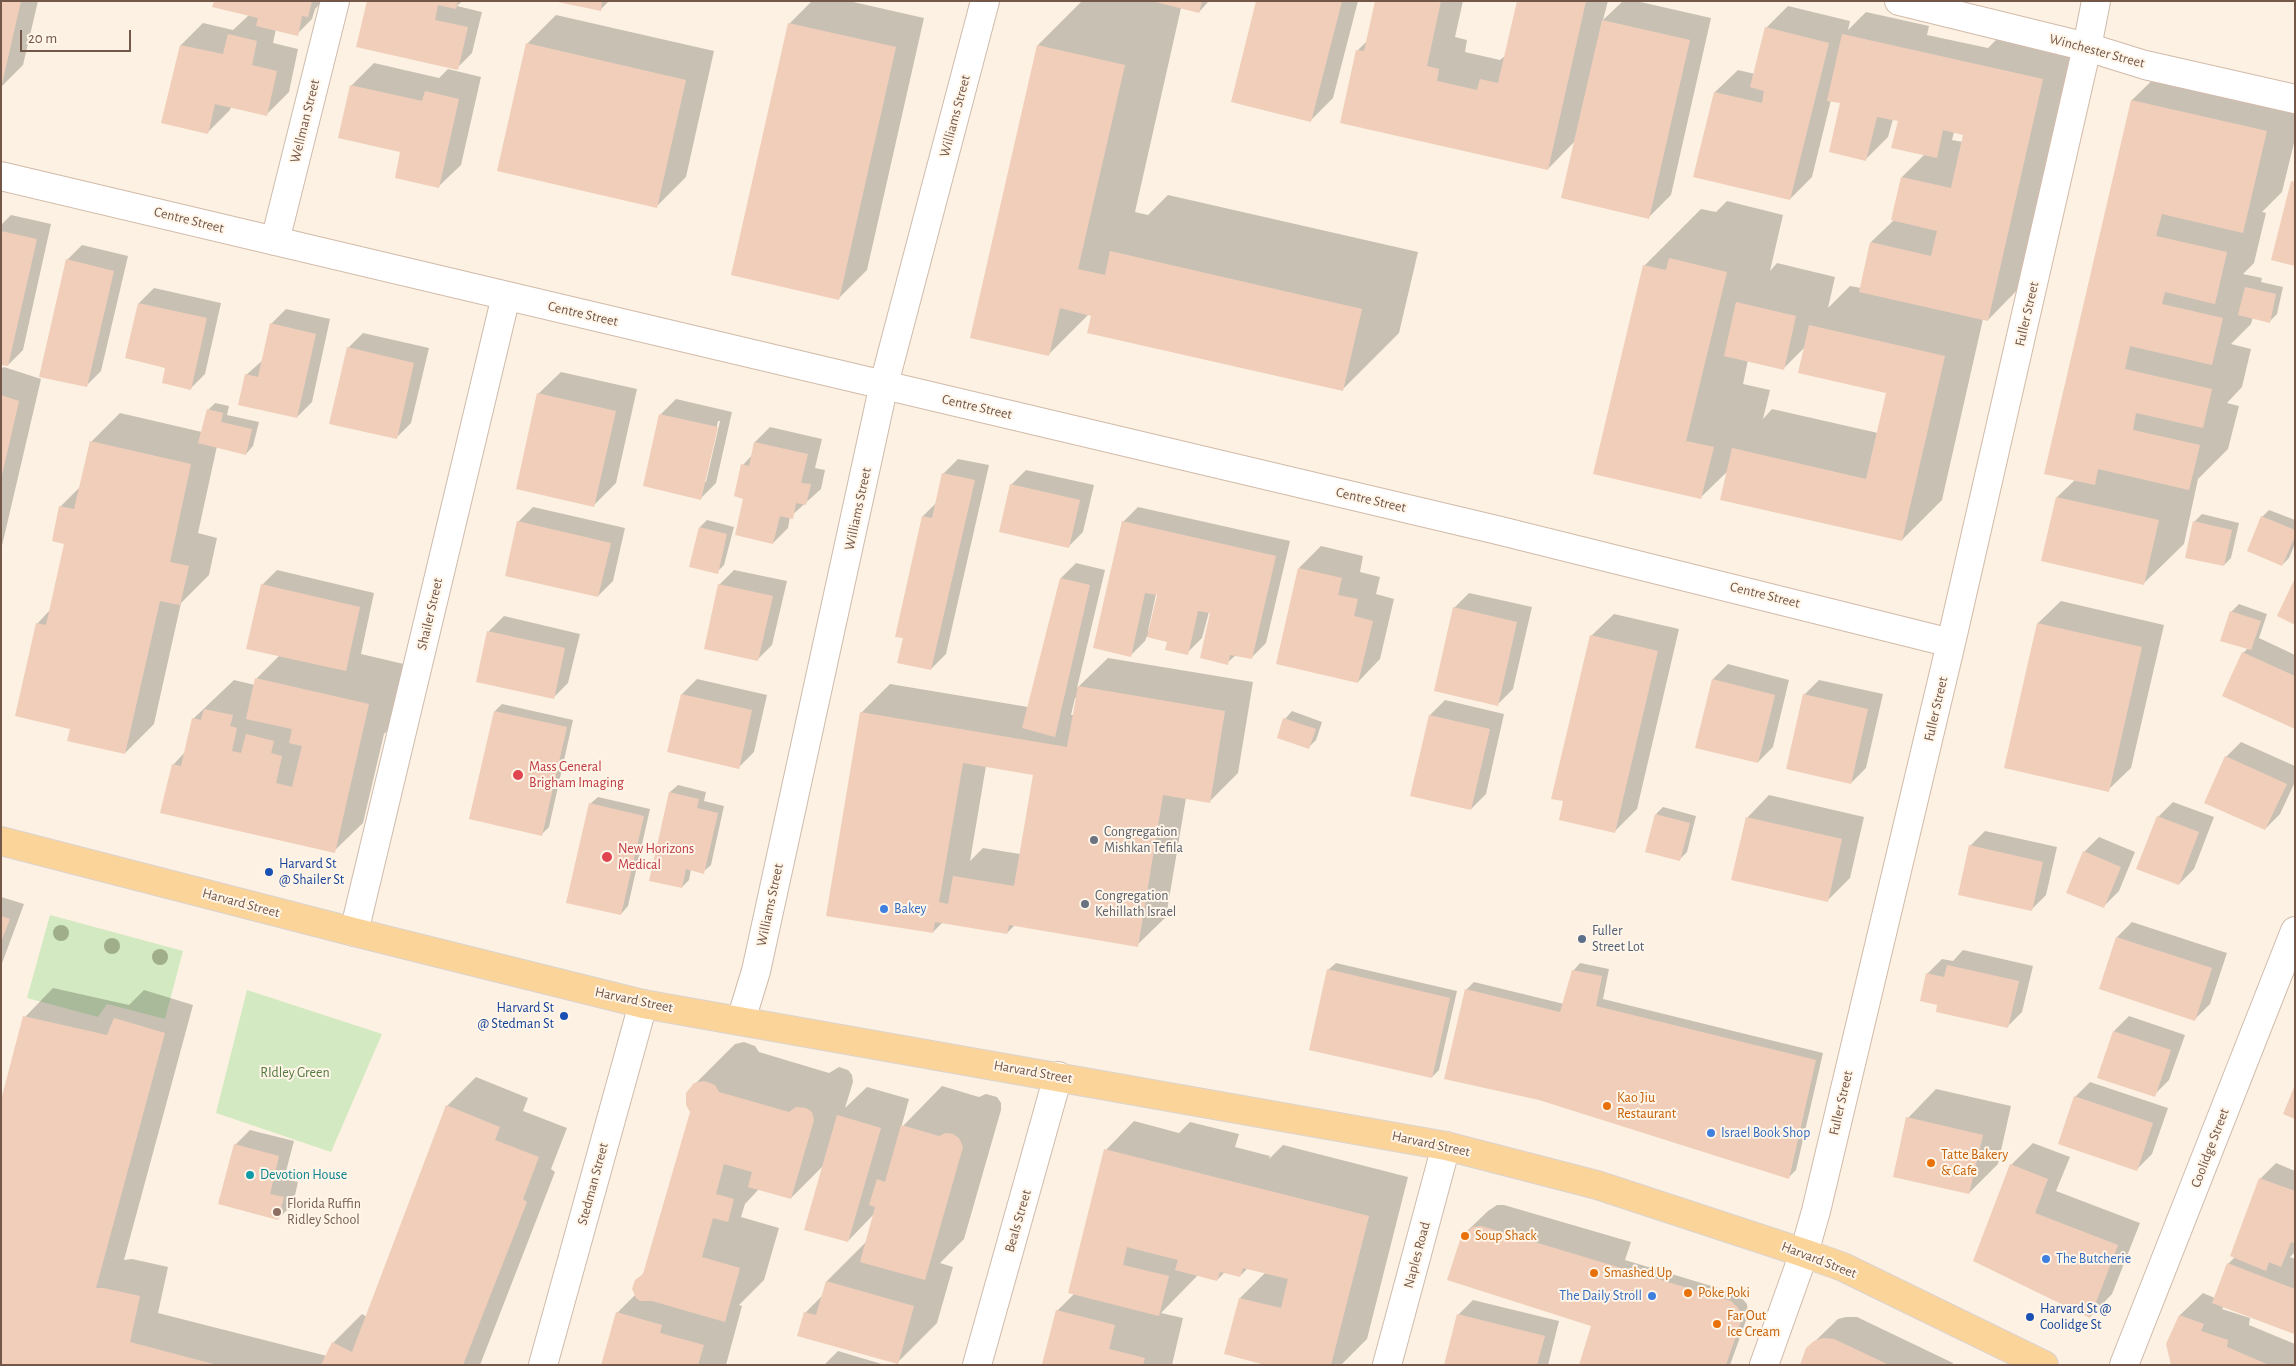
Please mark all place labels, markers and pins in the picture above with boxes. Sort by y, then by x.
place label: Mass General Brigham Imaging [529,759,624,792]
marker: Mass General Brigham Imaging [511,768,525,782]
place label: Congregation Mishkan Tefila [1104,824,1183,856]
marker: Congregation Mishkan Tefila [1088,834,1100,846]
place label: New Horizons Medical [618,841,694,874]
marker: New Horizons Medical [600,850,614,864]
place label: Harvard St @ Shailer St [279,856,344,889]
marker: Harvard St @ Shailer St [263,866,275,878]
place label: Congregation Kehillath Israel [1095,888,1176,920]
marker: Congregation Kehillath Israel [1079,898,1091,910]
place label: Bakey [894,901,927,917]
marker: Bakey [878,903,890,915]
place label: Fuller Street Lot [1592,923,1644,956]
marker: Fuller Street Lot [1576,933,1588,945]
place label: Harvard St @ Stedman St [477,1000,554,1032]
marker: Harvard St @ Stedman St [558,1010,570,1022]
place label: Kao Jiu Restaurant [1617,1090,1676,1122]
marker: Kao Jiu Restaurant [1601,1100,1613,1112]
place label: Israel Book Shop [1721,1125,1810,1141]
marker: Israel Book Shop [1705,1127,1717,1139]
place label: Tatte Bakery & Cafe [1941,1147,2008,1180]
marker: Tatte Bakery & Cafe [1925,1157,1937,1169]
place label: Devotion House [260,1167,347,1183]
marker: Devotion House [244,1169,256,1181]
place label: Florida Ruffin Ridley School [287,1196,361,1228]
marker: Florida Ruffin Ridley School [271,1206,283,1218]
place label: Soup Shack [1475,1228,1537,1244]
marker: Soup Shack [1459,1230,1471,1242]
place label: The Butcherie [2056,1251,2131,1267]
marker: The Butcherie [2040,1253,2052,1265]
place label: Smashed Up [1604,1265,1672,1281]
marker: Smashed Up [1588,1267,1600,1279]
place label: Poke Poki [1698,1285,1750,1301]
marker: Poke Poki [1682,1287,1694,1299]
place label: The Daily Stroll [1559,1288,1642,1304]
marker: The Daily Stroll [1646,1290,1658,1302]
place label: Harvard St @ Coolidge St [2040,1301,2111,1334]
place label: Far Out Ice Cream [1727,1308,1780,1340]
marker: Harvard St @ Coolidge St [2024,1311,2036,1323]
marker: Far Out Ice Cream [1711,1318,1723,1330]

